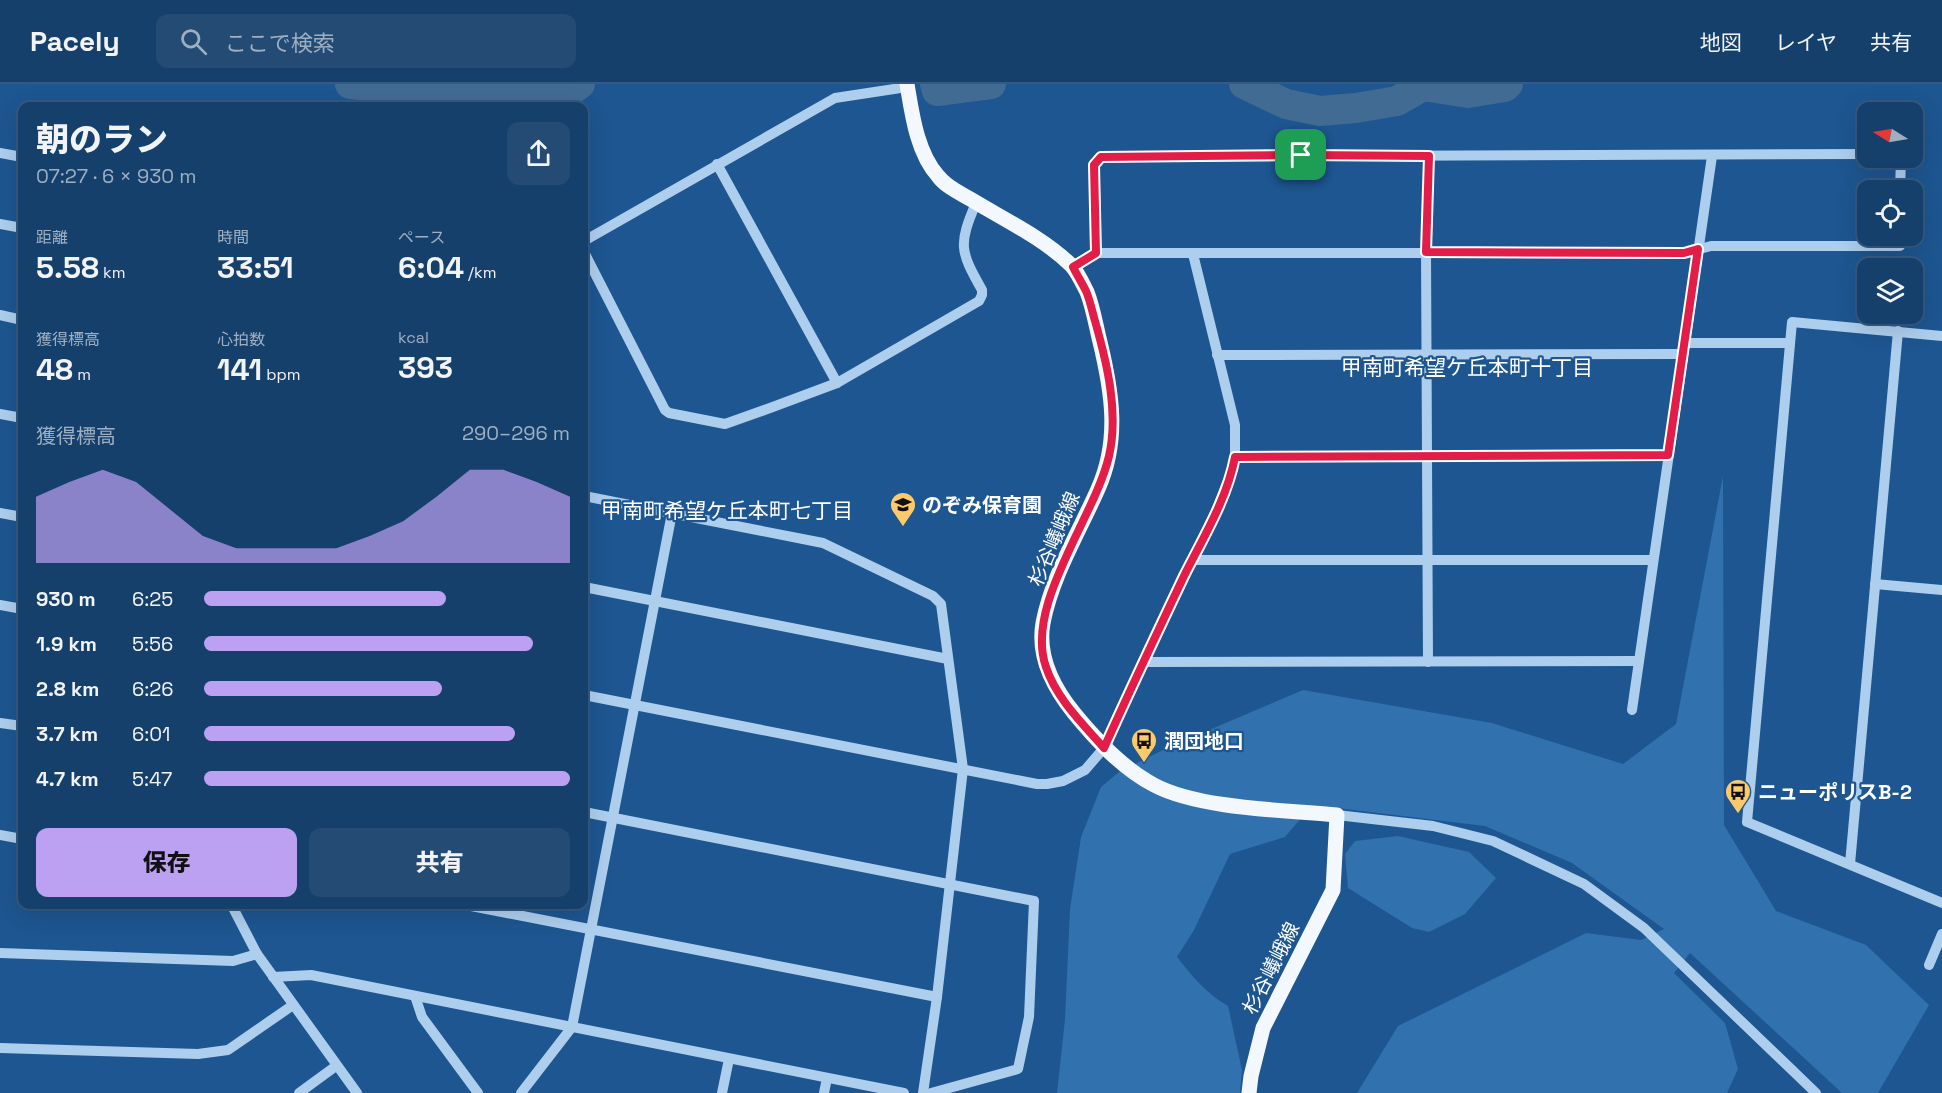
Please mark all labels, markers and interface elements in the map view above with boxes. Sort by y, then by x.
search box [156,14,576,68]
text: Pacely [30,23,120,59]
icon: search [177,25,210,58]
text: ここで検索 [225,29,335,57]
text: 地図 [1700,29,1742,56]
text: レイヤ [1775,29,1837,56]
text: 共有 [1870,29,1912,56]
north arrow [1857,102,1923,168]
map controls [1857,102,1923,324]
text: 朝のラン [36,119,168,161]
button: share [507,122,570,185]
pin [1275,129,1326,180]
icon: arrive [1284,138,1317,171]
text: 07:27 · 6 × 930 m [36,163,196,189]
button: locate [1857,180,1923,246]
text: 距離 [36,227,68,248]
text: 時間 [217,227,249,248]
text: ペース [398,227,445,248]
text: 5.58 [36,248,99,287]
text: 33:51 [217,248,293,287]
text: 6:04 [398,248,464,287]
button: layers [1857,258,1923,324]
text: km [99,262,125,283]
text: /km [464,262,496,283]
text: kcal [398,327,429,348]
text: 獲得標高 [36,329,100,350]
text: 心拍数 [217,329,265,350]
text: 393 [398,348,453,387]
text: 48 [36,350,73,389]
text: 141 [217,350,262,389]
district label: 甲南町希望ケ丘本町十丁目 [1341,354,1593,381]
text: m [73,364,91,385]
text: bpm [262,364,301,385]
text: 290–296 m [462,420,570,446]
text: 獲得標高 [36,423,116,449]
street label: 杉谷嶬峨線 [1022,488,1086,590]
school or university icon: のぞみ保育園 [888,490,918,528]
place label: のぞみ保育園 [922,492,1042,518]
district label: 甲南町希望ケ丘本町七丁目 [601,497,853,524]
text: 930 m [36,586,96,612]
text: 6:25 [132,586,173,612]
text: 1.9 km [36,631,97,657]
text: 5:56 [132,631,173,657]
text: 2.8 km [36,676,99,702]
text: 6:26 [132,676,174,702]
text: 3.7 km [36,721,98,747]
text: 6:01 [132,721,170,747]
bus stop icon: 潤団地口 [1129,726,1159,764]
place label: 潤団地口 [1164,728,1244,754]
text: 4.7 km [36,766,99,792]
text: 5:47 [132,766,172,792]
bus stop icon: ニューポリスB-2 [1723,777,1753,815]
place label: ニューポリスB-2 [1758,779,1912,805]
button: 保存 [36,828,297,897]
button: 共有 [309,828,570,897]
street label: 杉谷嶬峨線 [1237,918,1305,1018]

